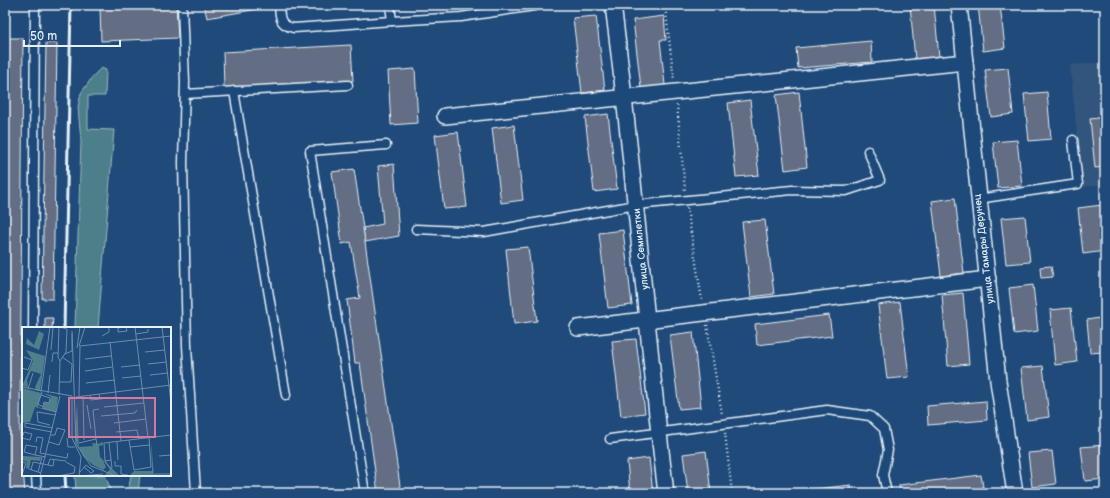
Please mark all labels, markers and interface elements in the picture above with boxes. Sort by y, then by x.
scale bar [24,22,120,48]
text: 50 m [30,29,57,44]
street label: улица Тамары Дерунец [971,194,997,304]
street label: улица Семилетки [631,208,651,290]
inset map [22,327,171,476]

